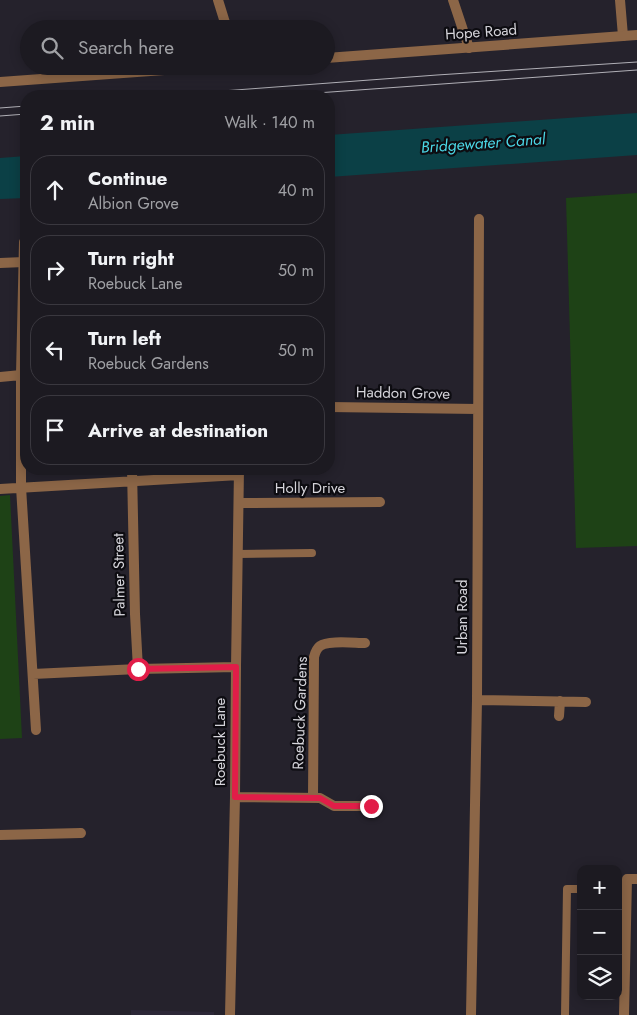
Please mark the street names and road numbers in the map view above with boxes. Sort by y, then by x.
street label: Hope Road [444,19,518,45]
street label: Haddon Grove [356,381,451,405]
street label: Holly Drive [275,477,345,499]
street label: Palmer Street [107,533,131,617]
street label: Urban Road [451,579,473,655]
street label: Roebuck Gardens [287,656,313,770]
street label: Roebuck Lane [209,697,231,786]

